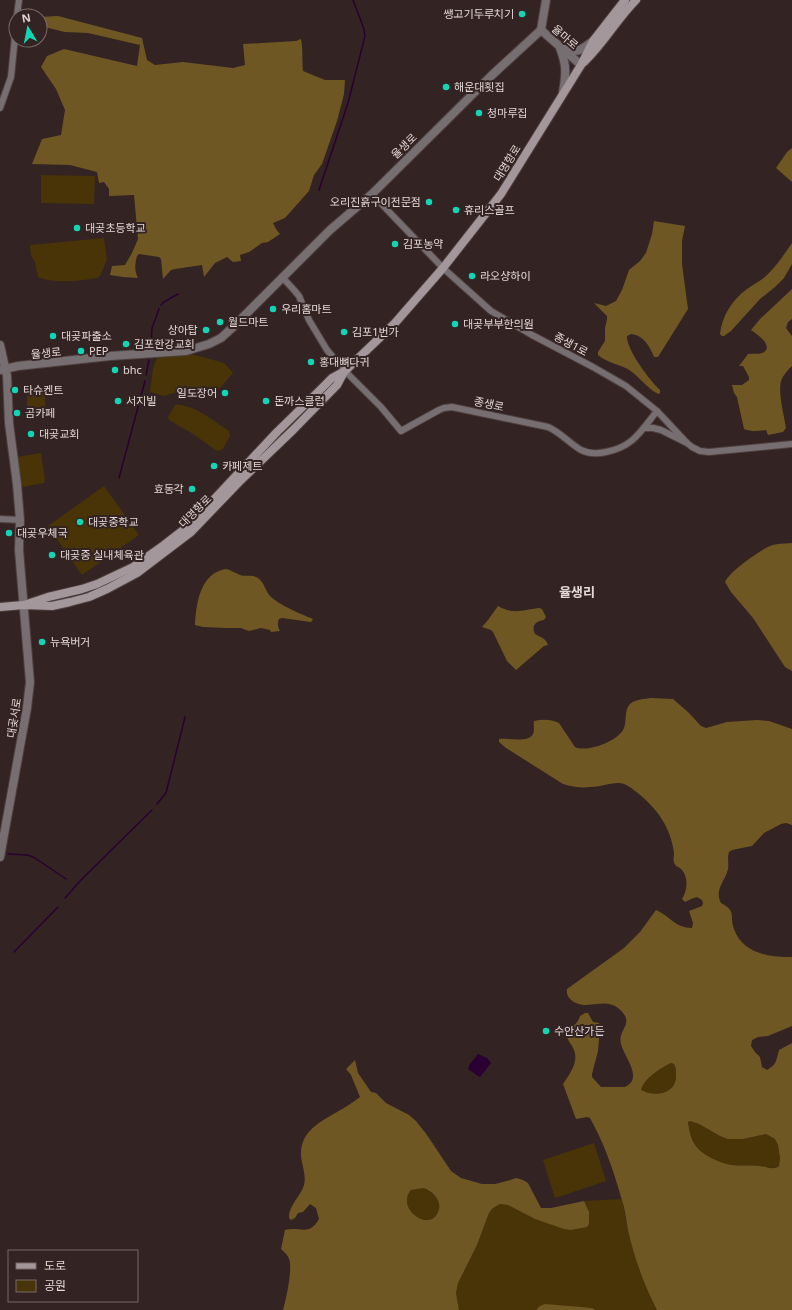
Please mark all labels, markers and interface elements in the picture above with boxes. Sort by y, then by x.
place label: 쌩고기두루치기 [443,6,514,21]
north arrow [8,8,48,48]
text: N [20,9,32,26]
marker: 쌩고기두루치기 [517,9,527,19]
street label: 율마로 [549,21,582,52]
place label: 해운대횟집 [454,79,505,94]
marker: 해운대횟집 [441,82,451,92]
place label: 청마루집 [487,105,527,120]
marker: 청마루집 [474,108,484,118]
street label: 율생로 [388,130,420,162]
street label: 대명항로 [489,142,524,184]
place label: 오리진흙구이전문점 [330,194,421,209]
marker: 오리진흙구이전문점 [424,197,434,207]
place label: 휴리스골프 [464,202,515,217]
marker: 휴리스골프 [451,205,461,215]
place label: 대곶초등학교 [85,220,146,235]
marker: 대곶초등학교 [72,223,82,233]
place label: 김포농약 [403,236,443,251]
marker: 김포농약 [390,239,400,249]
place label: 라오샹하이 [480,268,531,283]
marker: 라오샹하이 [467,271,477,281]
place label: 우리홈마트 [281,301,332,316]
marker: 우리홈마트 [268,304,278,314]
place label: 월드마트 [228,314,268,329]
place label: 대곶부부한의원 [463,316,534,331]
marker: 월드마트 [215,317,225,327]
marker: 대곶부부한의원 [450,319,460,329]
place label: 상아탑 [168,322,198,337]
place label: 김포1번가 [352,324,399,339]
marker: 상아탑 [201,325,211,335]
marker: 김포1번가 [339,327,349,337]
place label: 대곶파출소 [61,328,112,343]
street label: 종생1로 [552,328,591,359]
marker: 대곶파출소 [48,331,58,341]
place label: 김포한강교회 [134,336,195,351]
marker: 김포한강교회 [121,339,131,349]
street label: 율생로 [30,343,62,362]
place label: PEP [89,343,109,358]
marker: PEP [76,346,86,356]
place label: 홍대뼈다귀 [319,354,370,369]
marker: 홍대뼈다귀 [306,357,316,367]
place label: bhc [123,362,142,377]
marker: bhc [110,365,120,375]
place label: 타슈켄트 [23,382,63,397]
marker: 타슈켄트 [10,385,20,395]
place label: 일도장어 [177,385,217,400]
marker: 일도장어 [220,388,230,398]
place label: 서지빌 [126,393,156,408]
place label: 돈까스클럽 [274,393,325,408]
street label: 종생로 [473,393,506,414]
marker: 서지빌 [113,396,123,406]
marker: 돈까스클럽 [261,396,271,406]
place label: 곰카페 [25,405,55,420]
marker: 곰카페 [12,408,22,418]
place label: 대곶교회 [39,426,79,441]
marker: 대곶교회 [26,429,36,439]
place label: 카페제트 [222,458,262,473]
marker: 카페제트 [209,461,219,471]
place label: 효동각 [154,481,184,496]
marker: 효동각 [187,484,197,494]
street label: 대명항로 [175,491,214,530]
place label: 대곶중학교 [88,514,139,529]
marker: 대곶중학교 [75,517,85,527]
place label: 대곶우체국 [17,525,68,540]
marker: 대곶우체국 [4,528,14,538]
place label: 대곶중 실내체육관 [60,547,144,562]
marker: 대곶중 실내체육관 [47,550,57,560]
district label: 율생리 [559,583,595,601]
place label: 뉴욕버거 [50,634,90,649]
marker: 뉴욕버거 [37,637,47,647]
street label: 대곶서로 [3,697,24,739]
place label: 수안산가든 [554,1023,605,1038]
marker: 수안산가든 [541,1026,551,1036]
legend [8,1250,138,1302]
text: 도로 [44,1257,66,1274]
text: 공원 [44,1277,66,1294]

